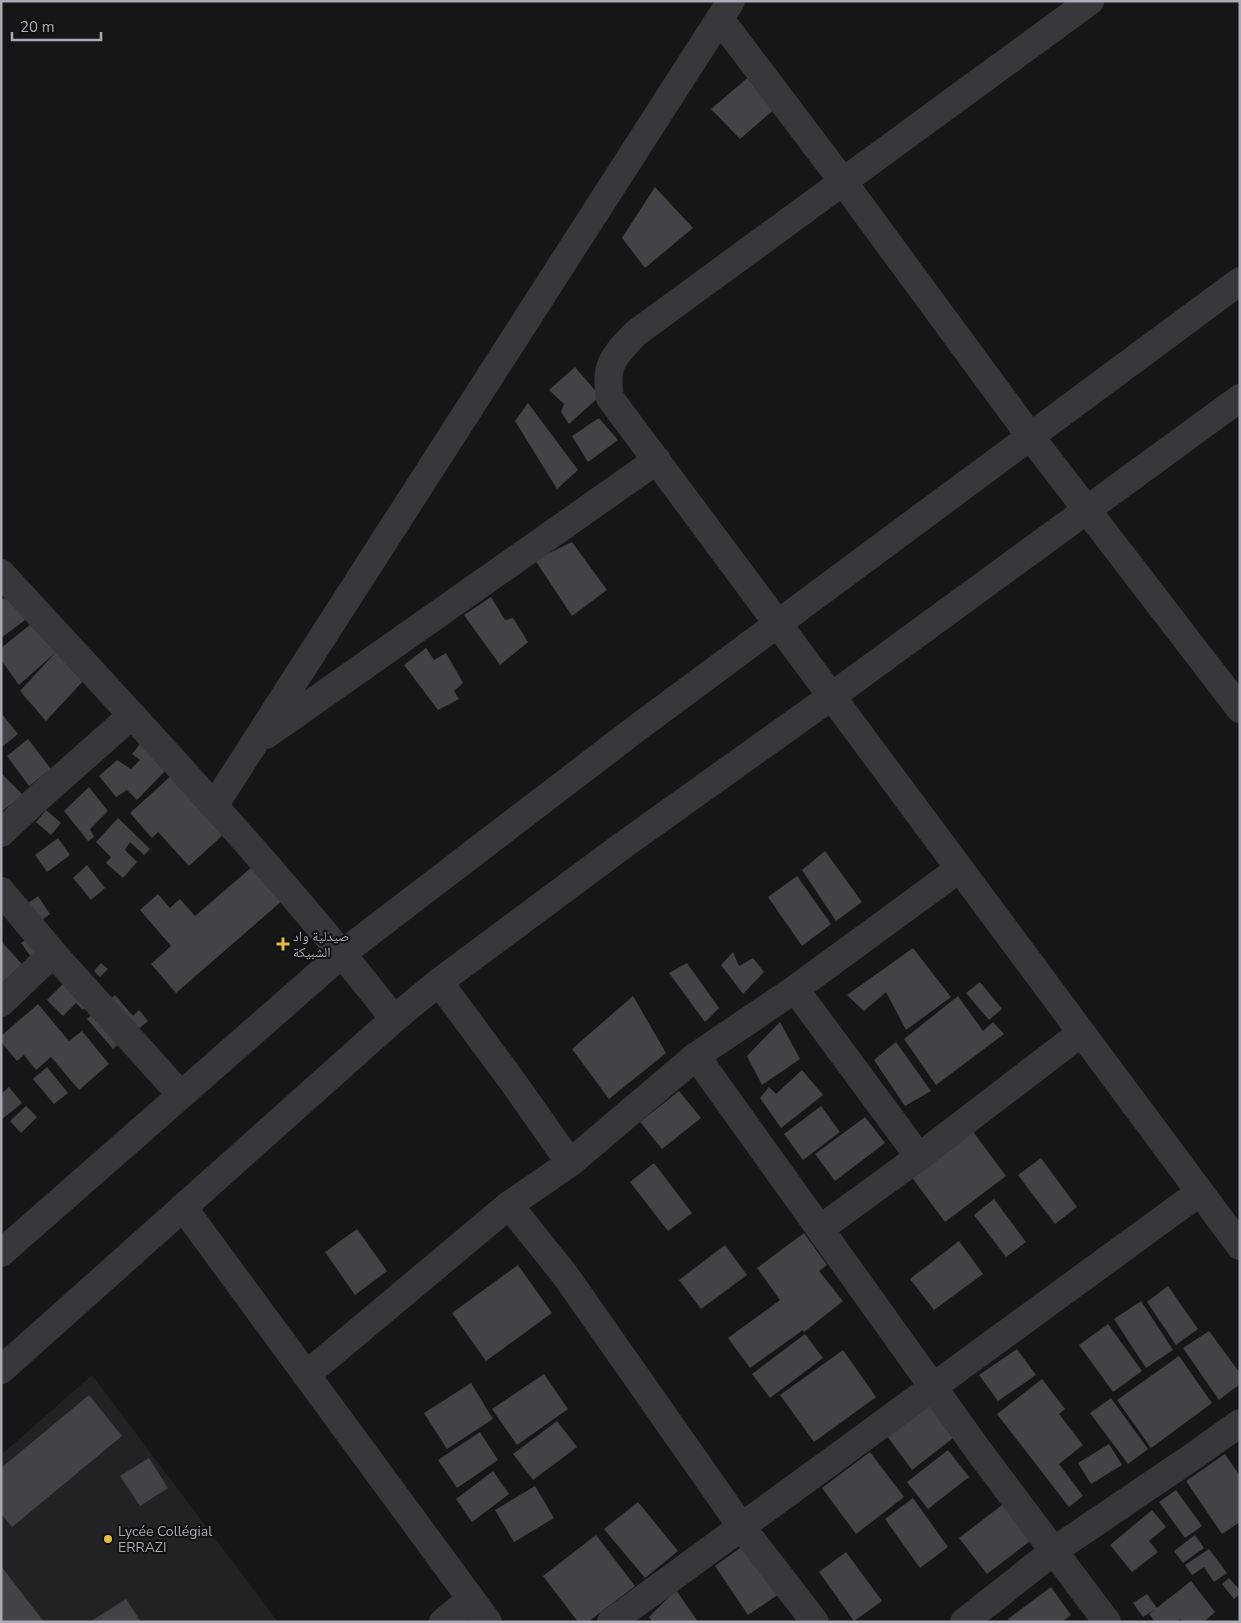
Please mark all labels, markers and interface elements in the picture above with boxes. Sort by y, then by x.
scale bar [12,10,101,42]
text: 20 m [20,17,55,37]
place label: صيدلية واد الشبيكة [293,927,349,962]
marker: صيدلية واد الشبيكة [277,938,289,950]
place label: Lycée Collégial ERRAZI [118,1522,213,1557]
marker: Lycée Collégial ERRAZI [102,1533,114,1545]

